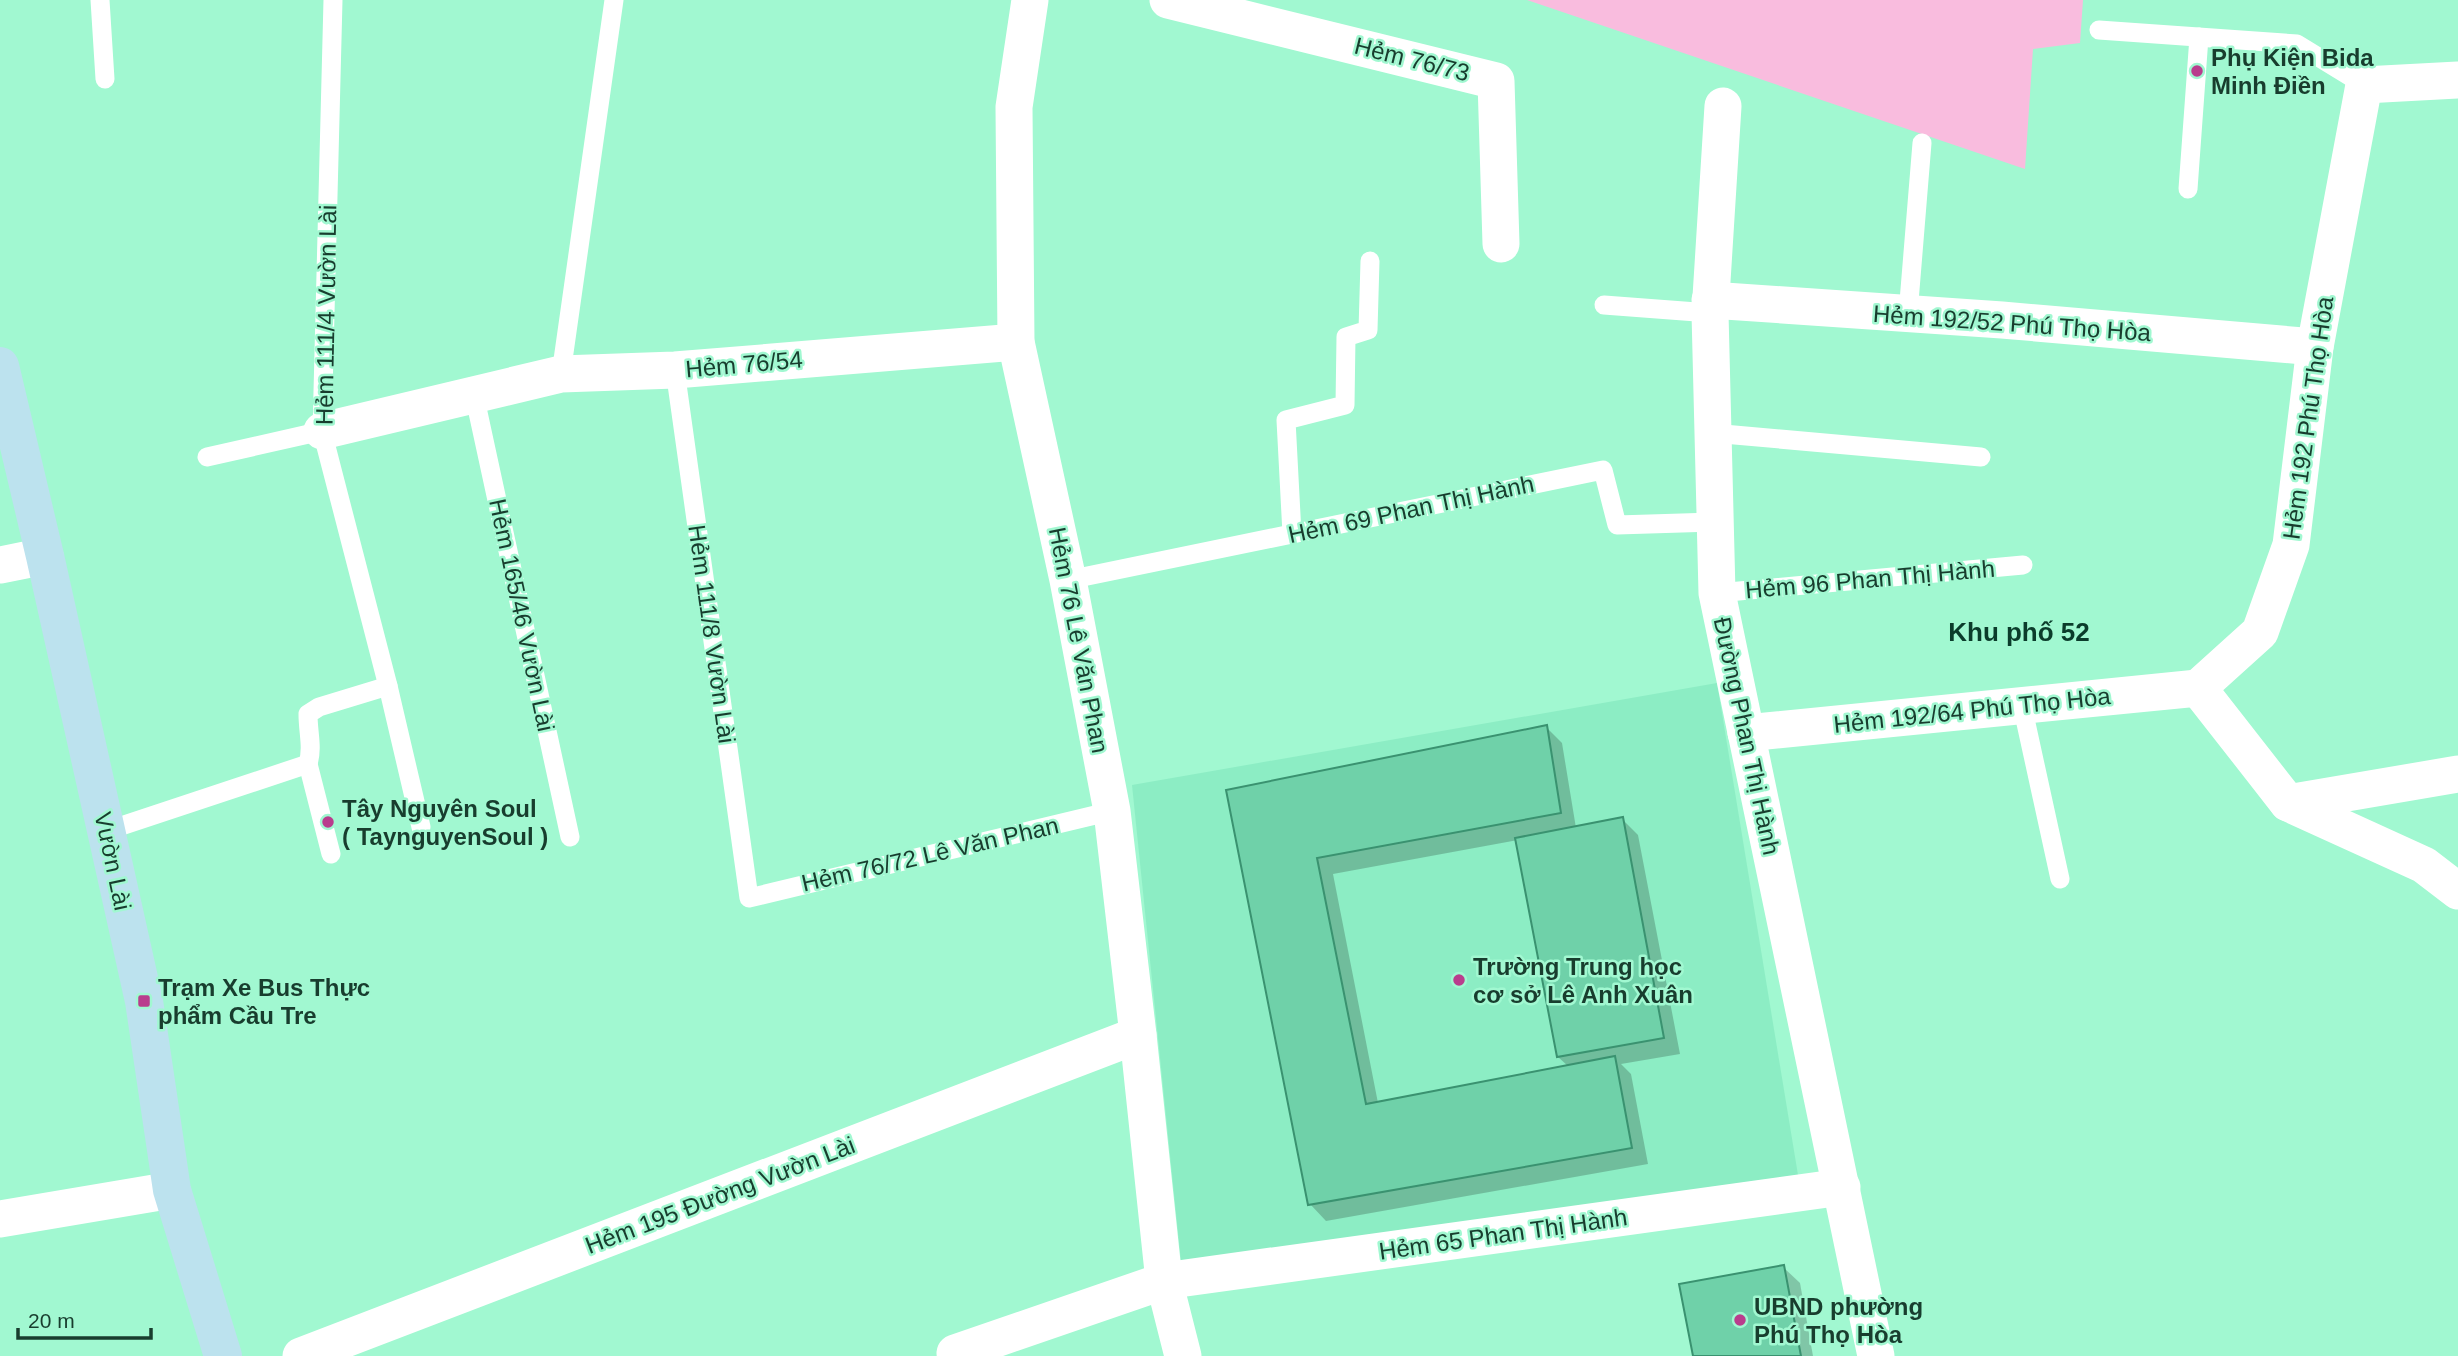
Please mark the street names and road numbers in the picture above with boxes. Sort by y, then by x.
street label: Hẻm 76/73 [1352,32,1472,86]
street label: Hẻm 111/4 Vườn Lài [311,205,341,425]
street label: Hẻm 192 Phú Thọ Hòa [2278,294,2339,541]
street label: Hẻm 192/52 Phú Thọ Hòa [1872,300,2152,346]
street label: Hẻm 76/54 [684,345,804,383]
street label: Hẻm 69 Phan Thị Hành [1286,470,1536,548]
street label: Hẻm 165/46 Vườn Lài [484,496,560,734]
street label: Hẻm 111/8 Vườn Lài [683,523,741,745]
street label: Hẻm 76 Lê Văn Phan [1044,525,1114,755]
street label: Hẻm 96 Phan Thị Hành [1744,555,1996,603]
street label: Đường Phan Thị Hành [1709,615,1785,857]
street label: Hẻm 192/64 Phú Thọ Hòa [1832,682,2112,738]
street label: Vườn Lài [89,809,137,913]
street label: Hẻm 76/72 Lê Văn Phan [799,811,1061,897]
street label: Hẻm 195 Đường Vườn Lài [581,1131,859,1259]
street label: Hẻm 65 Phan Thị Hành [1377,1203,1629,1265]

